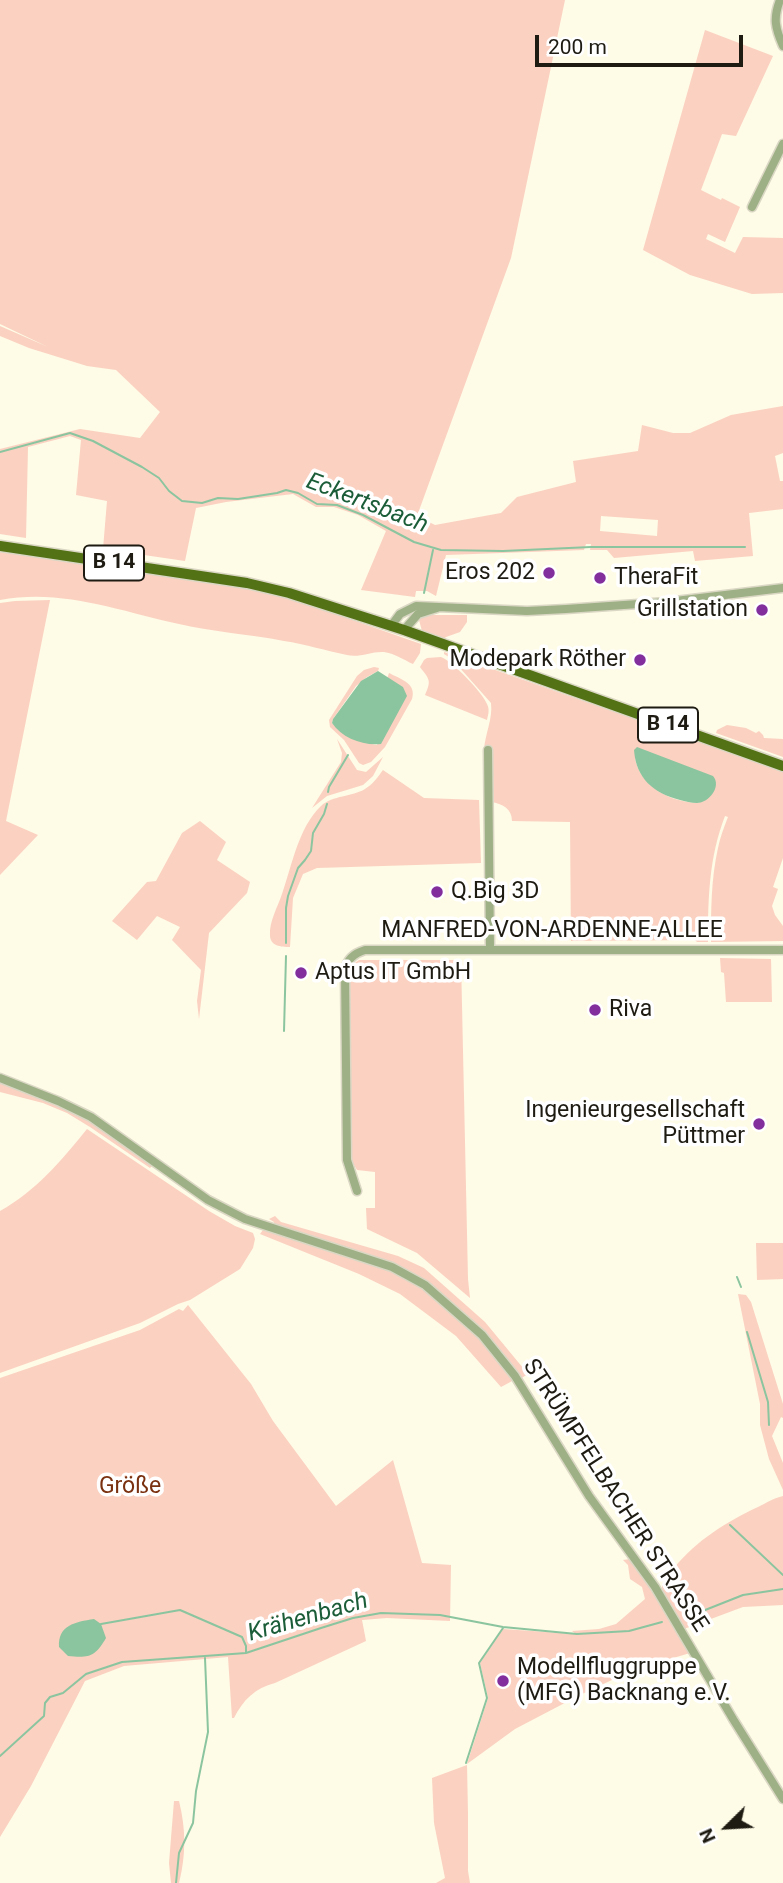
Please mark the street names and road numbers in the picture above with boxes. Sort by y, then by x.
road number: B 14 [84,546,144,580]
road number: B 14 [638,708,698,742]
street label: MANFRED-VON-ARDENNE-ALLEE [381,917,723,945]
street label: STRÜMPFELBACHER STRASSE [516,1354,714,1638]

